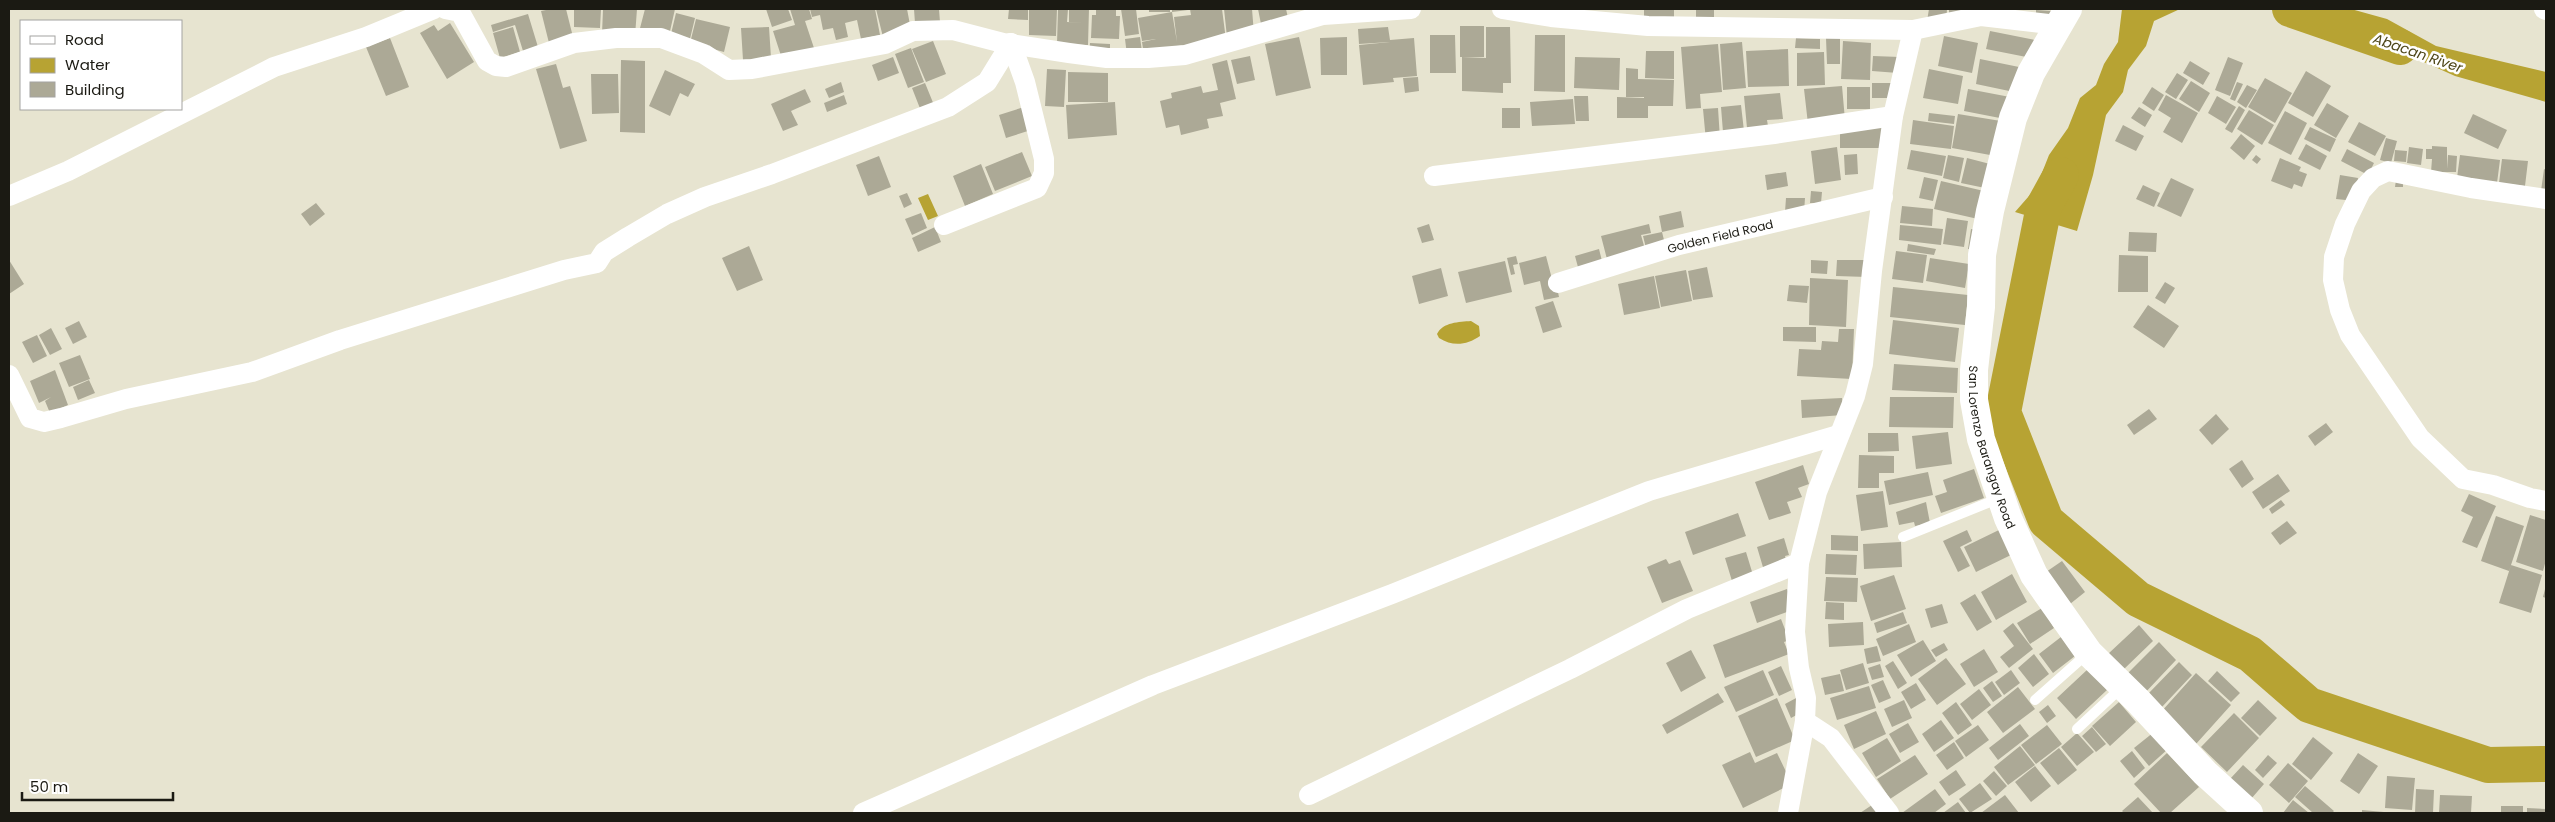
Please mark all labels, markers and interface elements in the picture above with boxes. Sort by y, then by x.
legend [20,20,182,110]
water label: Abacan River [2370,28,2466,78]
text: Road [65,29,104,50]
text: Water [65,54,111,75]
text: Building [65,79,125,100]
street label: Golden Field Road [1665,215,1775,257]
street label: San Lorenzo Barangay Road [1965,365,2020,531]
scale bar [22,770,174,802]
text: 50 m [30,776,68,797]

